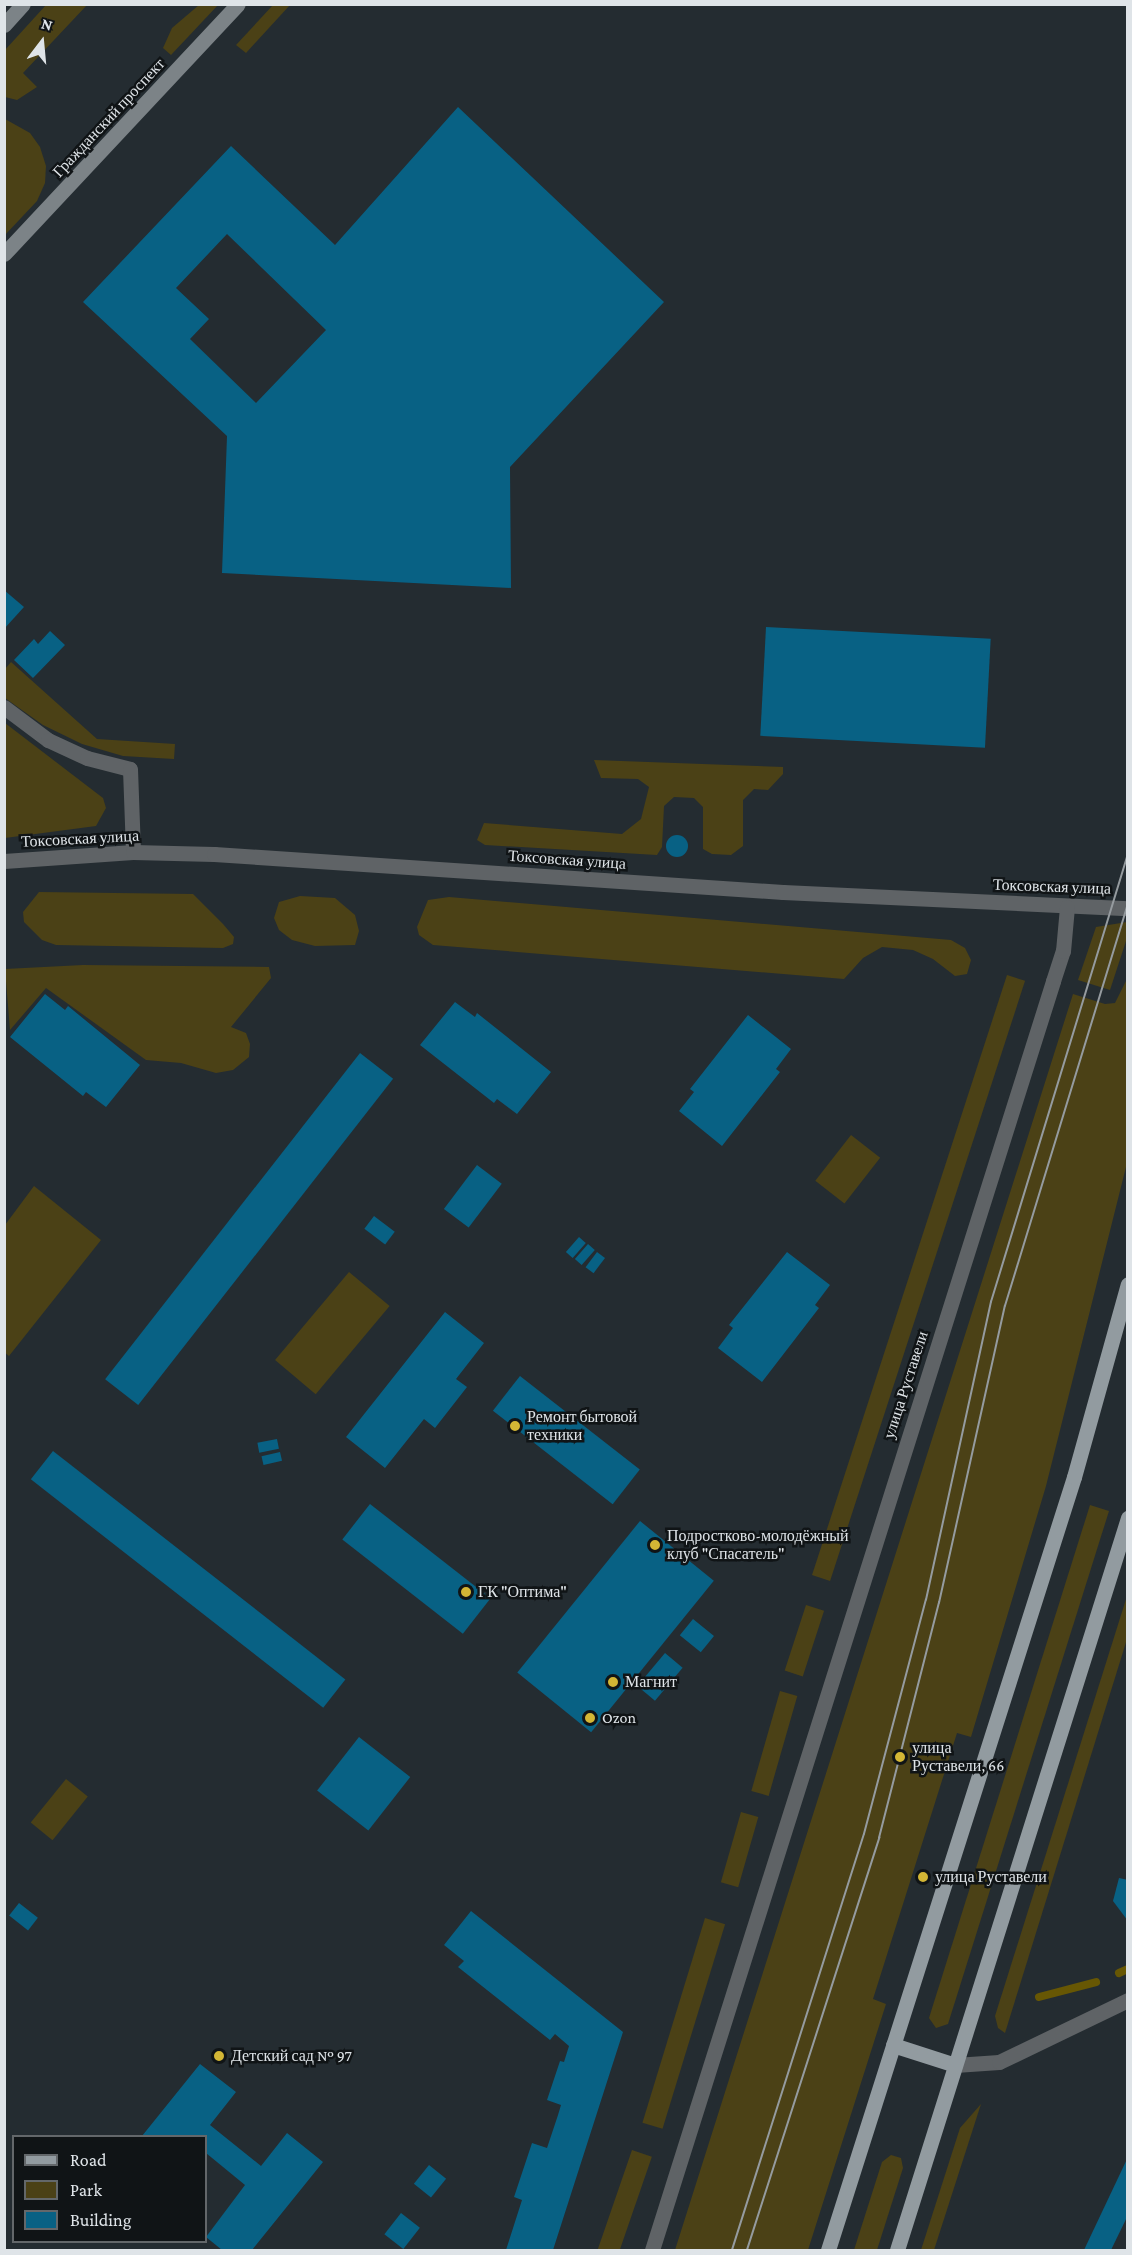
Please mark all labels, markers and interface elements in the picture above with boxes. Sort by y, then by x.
north arrow [12,12,72,72]
text: N [40,15,55,34]
street label: Гражданский проспект [49,55,169,181]
street label: Токсовская улица [21,826,139,852]
street label: Токсовская улица [507,846,627,874]
street label: Токсовская улица [993,875,1111,899]
street label: улица Руставели [880,1329,932,1441]
place label: Ремонт бытовой техники [527,1407,637,1445]
marker: Ремонт бытовой техники [508,1419,522,1433]
place label: Подростково-молодёжный клуб "Спасатель" [667,1526,849,1564]
marker: Подростково-молодёжный клуб "Спасатель" [648,1538,662,1552]
place label: ГК "Оптима" [478,1582,567,1602]
marker: ГК "Оптима" [459,1585,473,1599]
place label: Магнит [625,1672,677,1692]
marker: Магнит [606,1675,620,1689]
place label: Ozon [602,1708,636,1728]
marker: Ozon [583,1711,597,1725]
place label: улица Руставели, 66 [912,1738,1004,1776]
marker: улица Руставели, 66 [893,1750,907,1764]
place label: улица Руставели [935,1867,1047,1887]
marker: улица Руставели [916,1870,930,1884]
place label: Детский сад № 97 [231,2046,352,2066]
marker: Детский сад № 97 [212,2049,226,2063]
legend [12,2135,207,2243]
text: Road [70,2150,107,2170]
text: Park [70,2180,102,2200]
text: Building [70,2210,131,2230]

